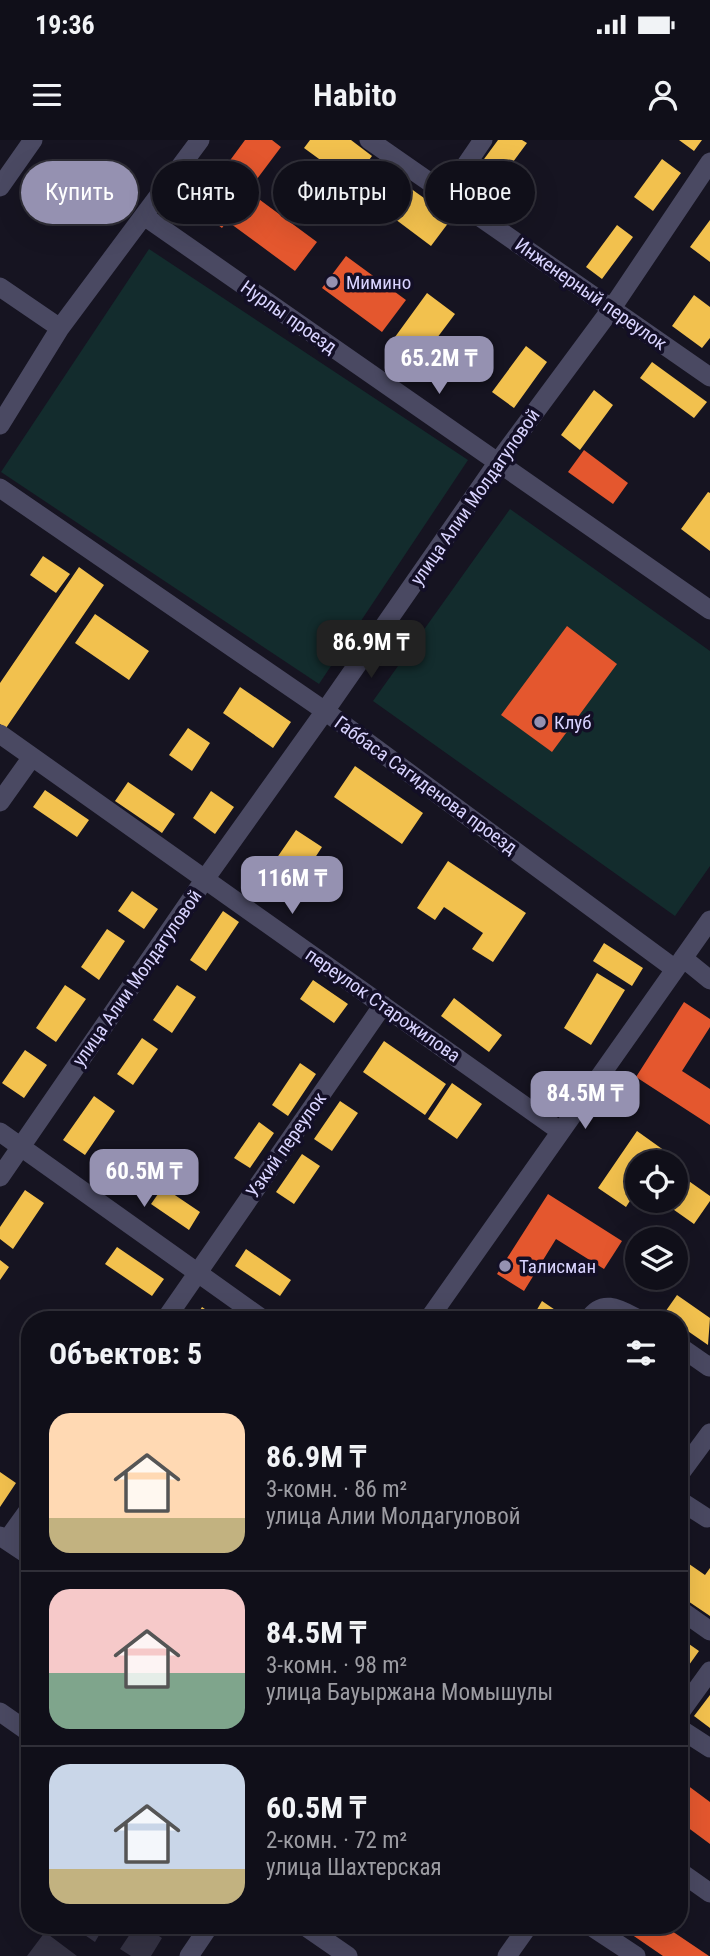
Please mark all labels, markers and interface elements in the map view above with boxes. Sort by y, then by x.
text: 19:36 [35,10,95,40]
icon: menu [28,76,66,114]
text: Habito [313,76,397,114]
icon: person [644,76,682,114]
chip: Купить [21,161,138,224]
chip: Снять [152,161,259,224]
chip: Фильтры [273,161,411,224]
chip: Новое [425,161,535,224]
street label: Инженерный переулок [511,233,671,355]
place label: Мимино [346,271,411,294]
marker: Мимино [324,274,340,290]
street label: Нурлы проезд [236,275,342,359]
pin: 65.2M ₸ [374,336,504,396]
text: 65.2M ₸ [401,345,477,372]
street label: улица Алии Молдагуловой [405,404,545,590]
pin: 86.9M ₸ [306,620,436,680]
text: 86.9M ₸ [333,629,409,656]
street label: Габбаса Сагиденова проезд [330,711,522,859]
place label: Клуб [554,711,591,734]
marker: Клуб [532,714,548,730]
pin: 116M ₸ [235,856,349,916]
text: 116M ₸ [257,865,327,892]
street label: улица Алии Молдагуловой [67,885,207,1071]
street label: переулок Старожилова [301,943,465,1067]
pin: 84.5M ₸ [520,1072,650,1131]
text: 84.5M ₸ [547,1080,623,1107]
street label: Узкий переулок [241,1088,331,1202]
pin: 60.5M ₸ [79,1150,209,1209]
map controls [625,1150,688,1290]
button: locate [625,1150,688,1213]
text: 60.5M ₸ [106,1158,182,1185]
button: layers [625,1227,688,1290]
place label: Талисман [519,1255,596,1278]
marker: Талисман [497,1258,513,1274]
icon: filters [622,1334,660,1372]
text: Объектов: 5 [49,1336,202,1371]
text: 86.9M ₸ [266,1439,366,1474]
icon: home [105,1441,189,1525]
text: 3-комн. · 86 m² [266,1476,407,1503]
text: улица Алии Молдагуловой [266,1503,520,1530]
text: 84.5M ₸ [266,1615,366,1650]
icon: home [105,1617,189,1701]
text: 3-комн. · 98 m² [266,1652,407,1679]
text: улица Бауыржана Момышулы [266,1679,553,1706]
text: 60.5M ₸ [266,1790,366,1825]
icon: home [105,1792,189,1876]
text: 2-комн. · 72 m² [266,1827,407,1854]
text: улица Шахтерская [266,1854,442,1881]

